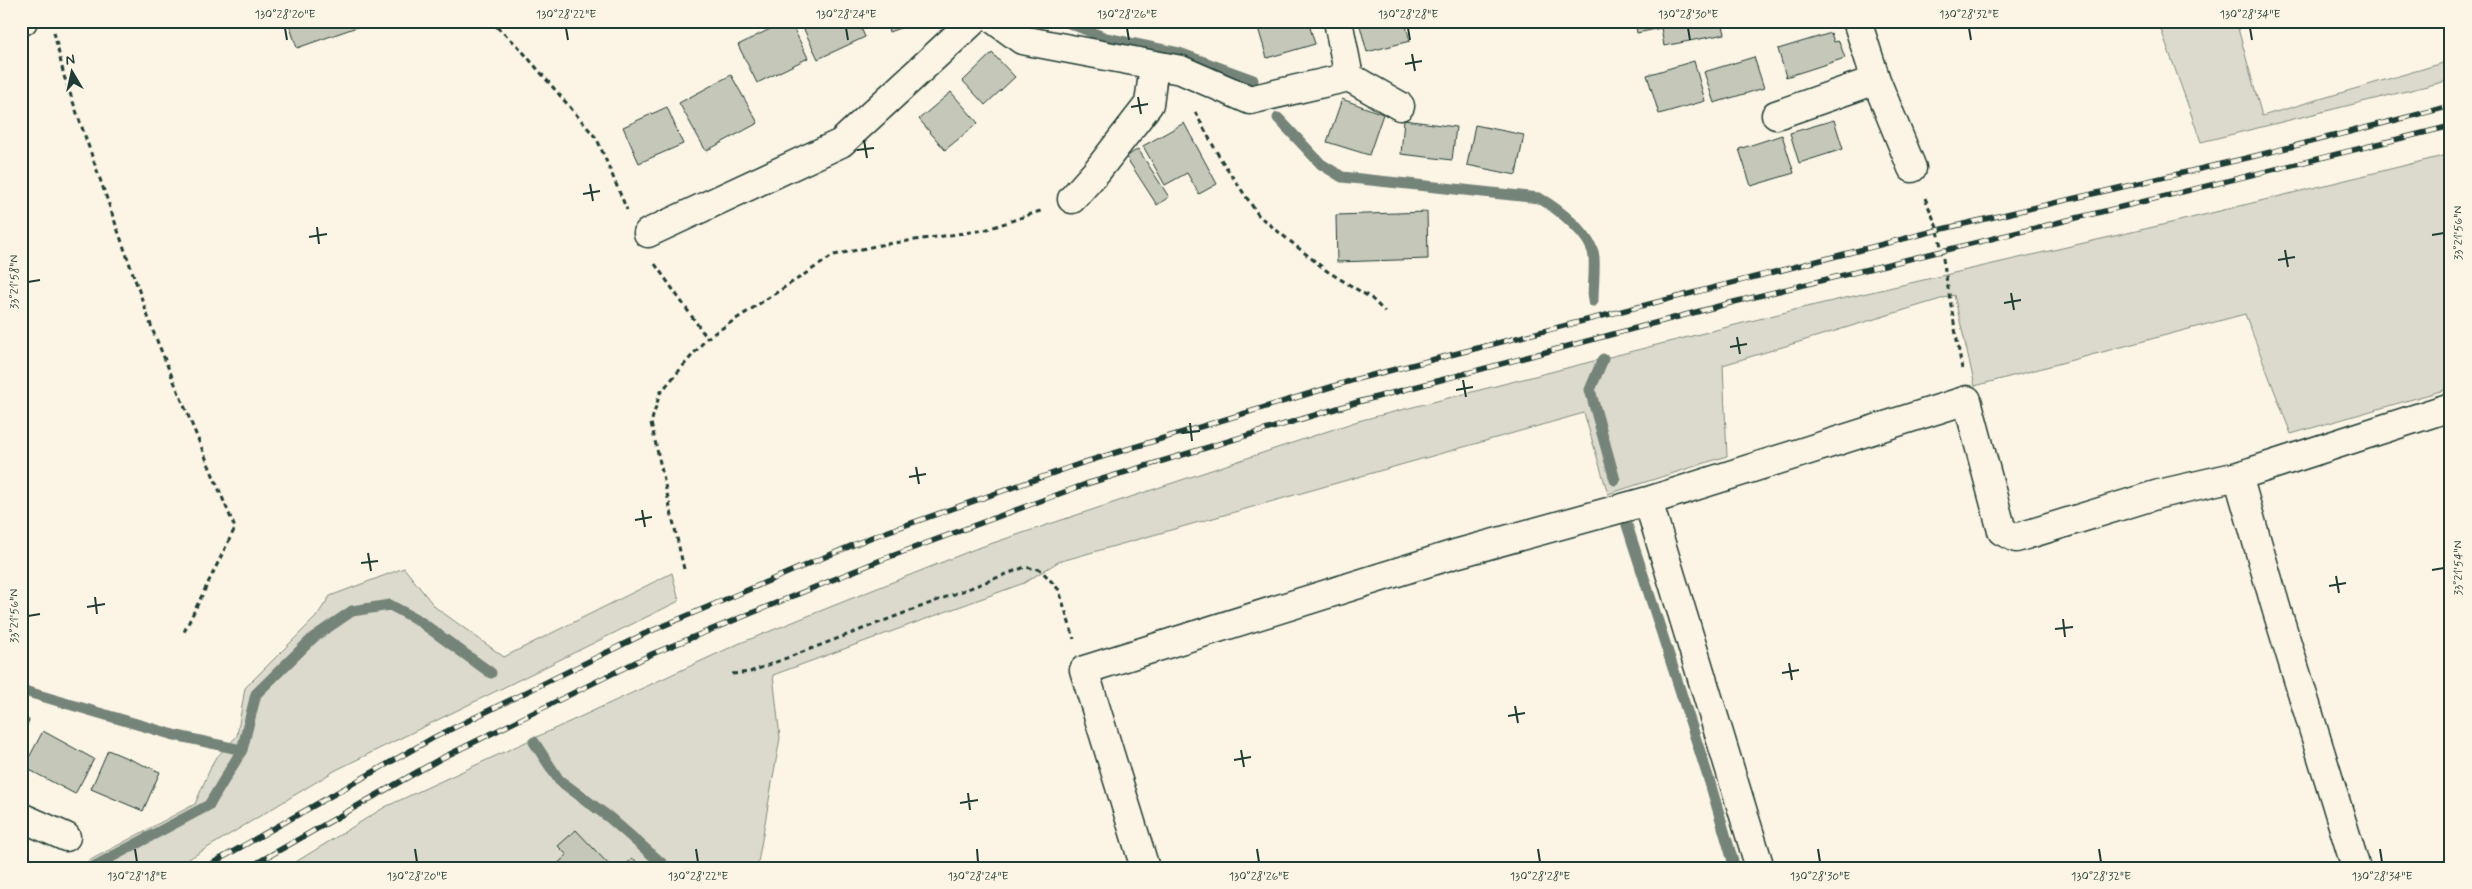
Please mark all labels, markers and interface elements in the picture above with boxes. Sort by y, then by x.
text: 130°28'20"E [255,7,315,23]
text: 130°28'22"E [536,7,596,23]
text: 130°28'24"E [815,7,877,23]
text: 130°28'26"E [1097,7,1157,23]
text: 130°28'28"E [1378,7,1438,23]
text: 130°28'30"E [1658,7,1718,23]
text: 130°28'32"E [1939,7,1999,23]
text: 130°28'34"E [2220,7,2280,23]
north arrow [48,48,98,98]
text: N [64,51,76,70]
text: 33°21'56"N [2451,206,2467,260]
text: 33°21'58"N [7,255,23,309]
text: 33°21'54"N [2451,541,2467,596]
text: 33°21'56"N [7,589,23,643]
text: 130°28'18"E [107,869,167,885]
text: 130°28'20"E [387,869,447,885]
text: 130°28'22"E [668,869,728,885]
text: 130°28'24"E [947,869,1009,885]
text: 130°28'26"E [1229,869,1289,885]
text: 130°28'28"E [1510,869,1570,885]
text: 130°28'30"E [1790,869,1850,885]
text: 130°28'32"E [2071,869,2131,885]
text: 130°28'34"E [2352,869,2412,885]

